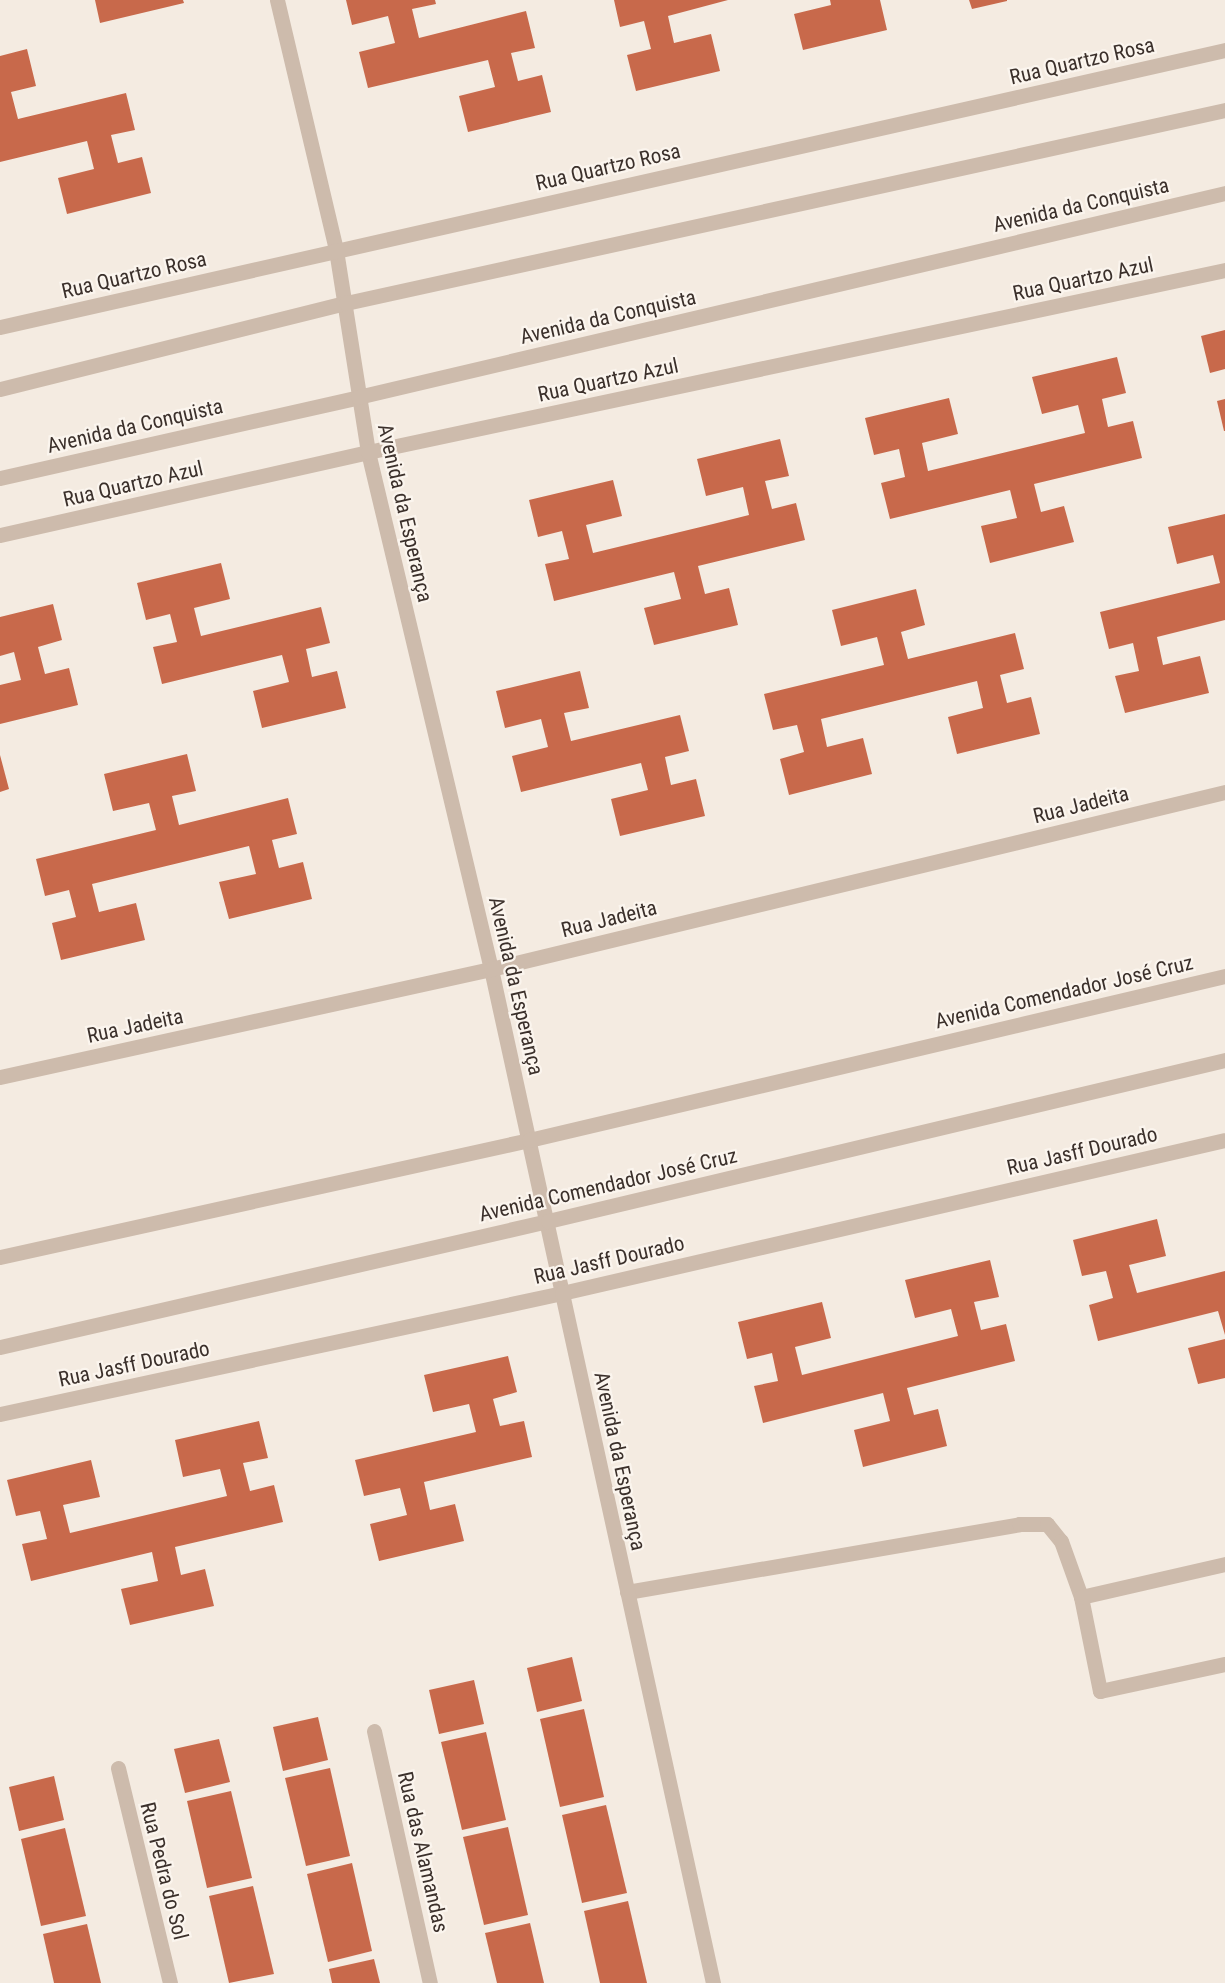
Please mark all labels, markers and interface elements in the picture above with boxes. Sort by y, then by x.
street label: Rua Quartzo Rosa [1007,32,1157,90]
street label: Rua Quartzo Rosa [533,138,683,196]
street label: Avenida da Conquista [991,172,1171,238]
street label: Rua Quartzo Rosa [59,246,209,304]
street label: Rua Quartzo Azul [1010,252,1156,306]
street label: Avenida da Conquista [518,284,698,350]
street label: Rua Quartzo Azul [535,353,681,407]
street label: Avenida da Conquista [45,393,225,459]
street label: Avenida da Esperança [372,421,438,605]
street label: Rua Quartzo Azul [61,456,205,512]
street label: Rua Jadeita [1031,781,1131,829]
street label: Avenida da Esperança [483,894,549,1078]
street label: Rua Jadeita [559,895,659,943]
street label: Avenida Comendador José Cruz [932,950,1196,1034]
street label: Rua Jadeita [85,1004,185,1048]
street label: Rua Jasff Dourado [1004,1121,1160,1181]
street label: Avenida Comendador José Cruz [476,1143,740,1227]
street label: Rua Jasff Dourado [531,1230,687,1290]
street label: Rua Jasff Dourado [56,1336,212,1392]
street label: Avenida da Esperança [589,1369,651,1553]
street label: Rua das Alamandas [392,1769,454,1935]
street label: Rua Pedra do Sol [135,1800,193,1942]

